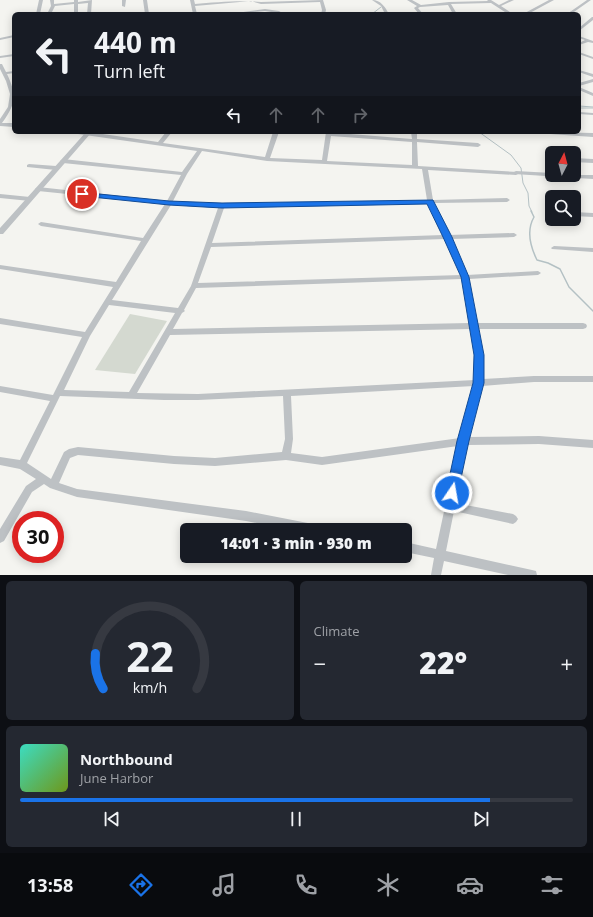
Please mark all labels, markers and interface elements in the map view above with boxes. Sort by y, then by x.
text: 440 m [94,23,177,61]
icon: left [28,28,80,80]
text: Turn left [94,59,165,83]
icon: left [223,104,245,126]
icon: ahead [265,104,287,126]
icon: ahead [307,104,329,126]
icon: right [349,104,371,126]
north arrow [545,146,581,182]
map controls [545,146,581,226]
pin [65,177,99,211]
icon: arrive [71,183,93,205]
button: search [545,190,581,226]
position arrow [431,472,473,514]
speed limit sign: 30 [12,511,64,563]
text: 14:01 · 3 min · 930 m [220,533,372,553]
text: Climate [314,622,359,640]
text: 22 [126,627,174,683]
text: 22° [419,642,467,683]
text: − [314,648,326,678]
text: + [560,648,573,678]
text: km/h [132,677,167,696]
text: Northbound [80,749,173,769]
text: June Harbor [80,769,153,787]
icon: previous [101,808,123,830]
icon: pause [285,808,307,830]
icon: next [470,808,492,830]
icon: directions [127,871,155,899]
icon: music [210,871,238,899]
icon: phone [292,871,320,899]
icon: climate [374,871,402,899]
icon: car [456,871,484,899]
icon: filters [538,871,566,899]
text: 13:58 [27,873,73,897]

